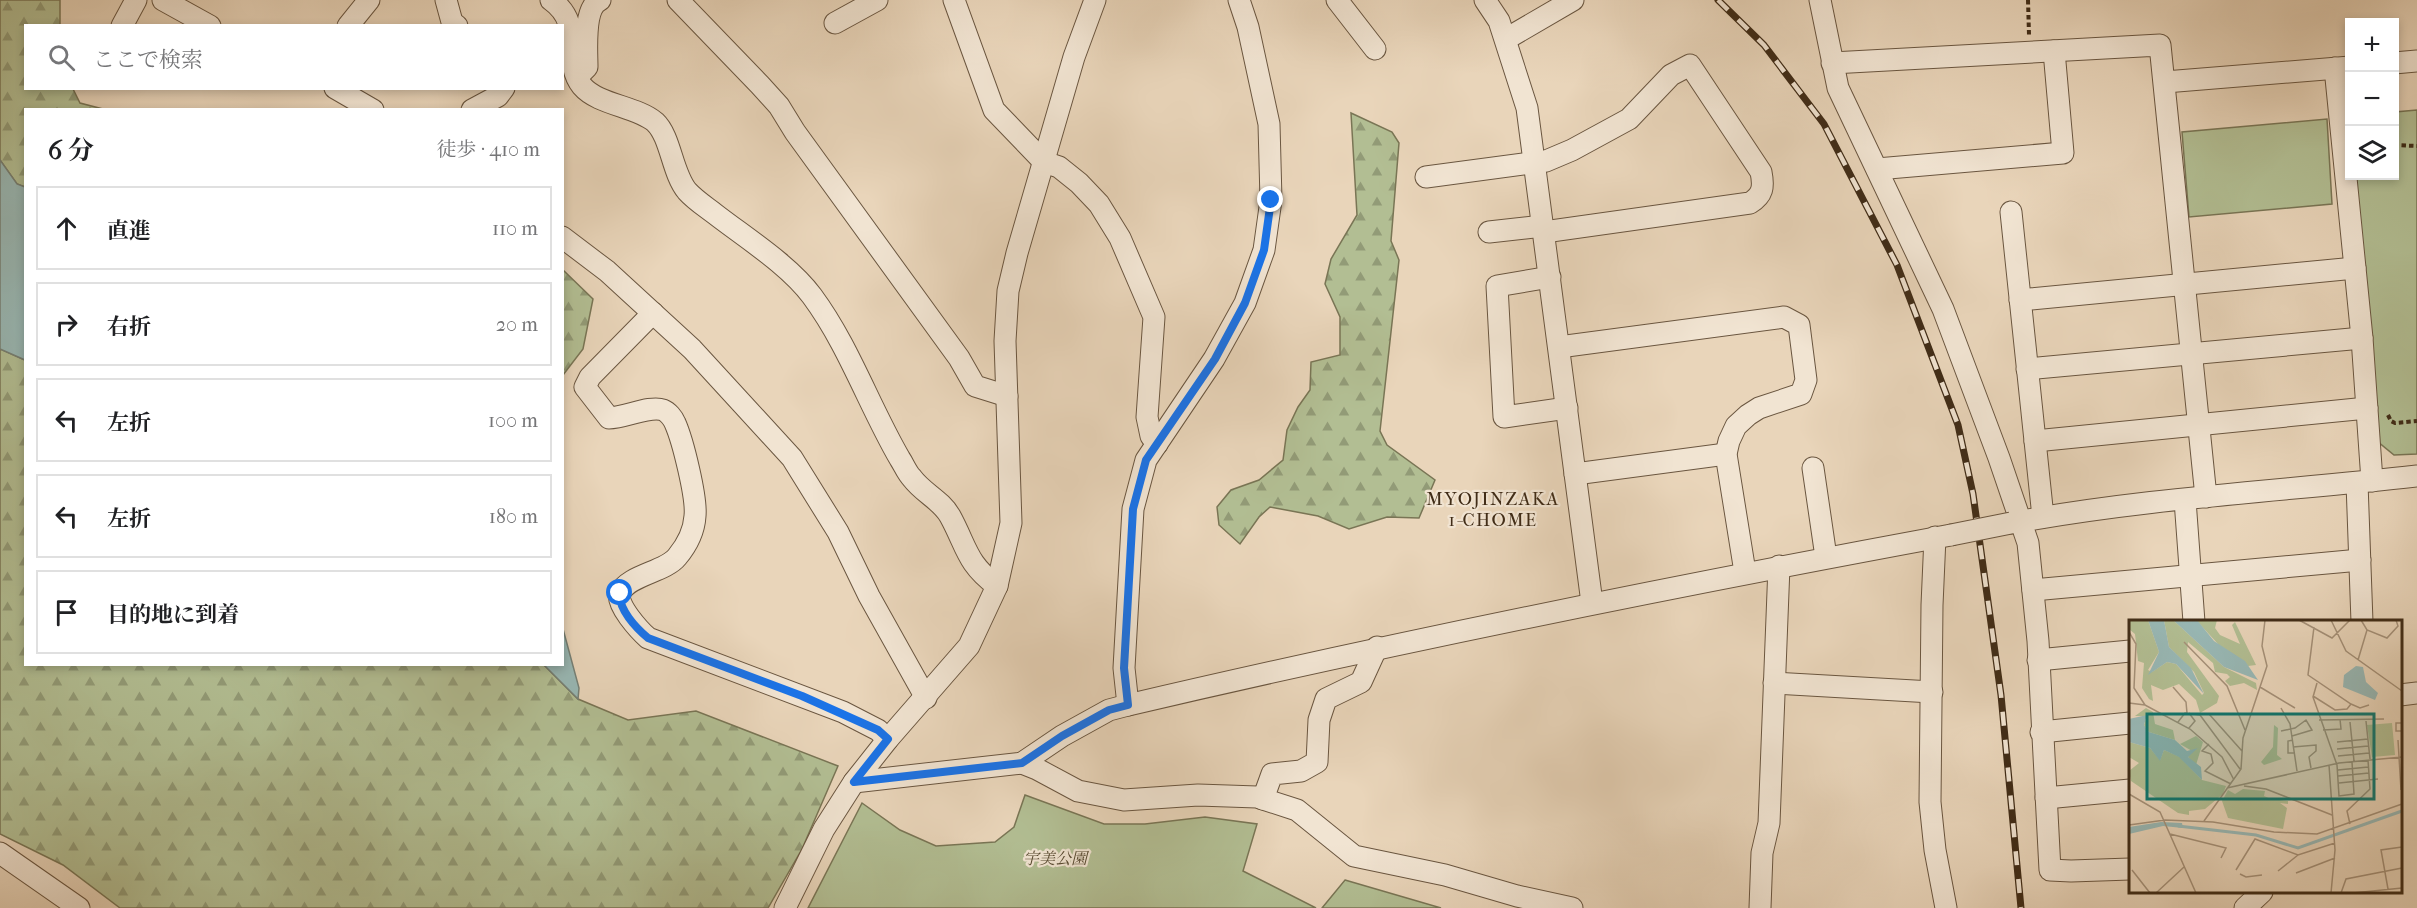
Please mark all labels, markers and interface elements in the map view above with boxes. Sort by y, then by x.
map controls [2345,18,2399,180]
button: + [2345,18,2399,72]
search box [24,24,564,90]
icon: search [45,41,78,74]
text: ここで検索 [93,47,203,73]
button: − [2345,72,2399,126]
button: layers [2345,126,2399,180]
text: 6 分 [48,135,94,166]
text: 徒歩 · 410 m [437,138,540,161]
route end [1257,186,1283,212]
icon: ahead [50,212,83,245]
text: 110 m [492,217,538,240]
text: 直進 [107,218,151,244]
icon: right [50,308,83,341]
text: 20 m [496,313,538,336]
text: 右折 [107,314,151,340]
icon: left [50,404,83,437]
text: 100 m [488,409,538,432]
text: 左折 [107,410,151,436]
district label: MYOJINZAKA 1-CHOME [1426,489,1560,531]
icon: left [50,500,83,533]
text: 180 m [489,505,538,528]
text: 左折 [107,506,151,532]
route start [606,579,632,605]
icon: arrive [50,596,83,629]
text: 目的地に到着 [107,602,239,628]
inset map [2129,620,2402,893]
park label: 宇美公園 [1023,849,1090,868]

